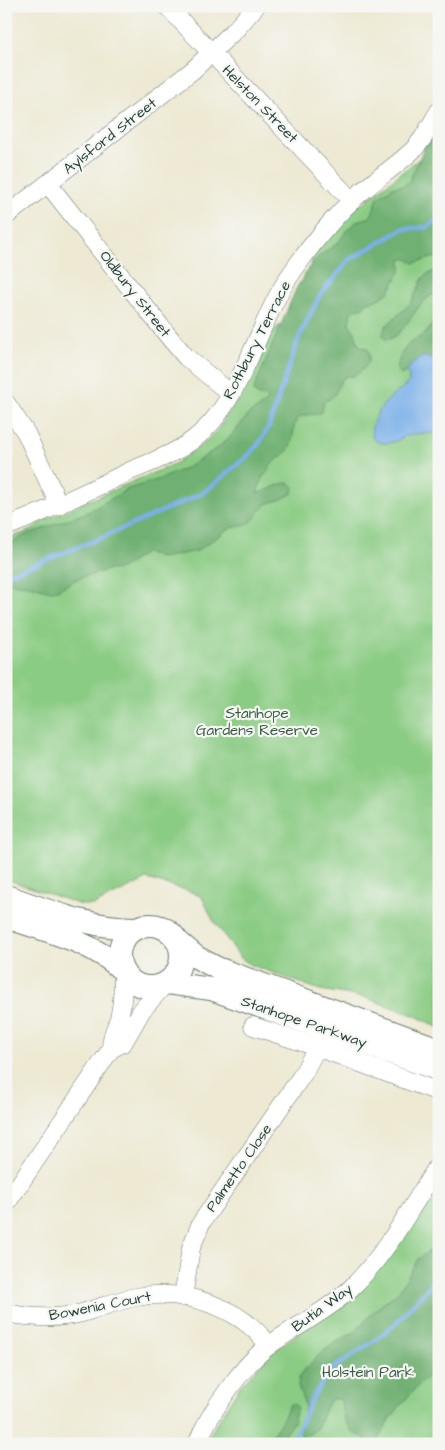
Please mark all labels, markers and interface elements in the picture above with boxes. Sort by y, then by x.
street label: Helston Street [217,60,303,148]
street label: Aylsford Street [59,93,162,180]
street label: Oldbury Street [94,246,176,342]
street label: Rothbury Terrace [218,277,297,403]
park label: Stanhope Gardens Reserve [196,703,318,741]
street label: Stanhope Parkway [238,991,370,1054]
street label: Palmetto Close [201,1120,277,1216]
street label: Butia Way [287,1279,357,1338]
street label: Bowenia Court [47,1286,153,1326]
park label: Holstein Park [322,1362,414,1383]

